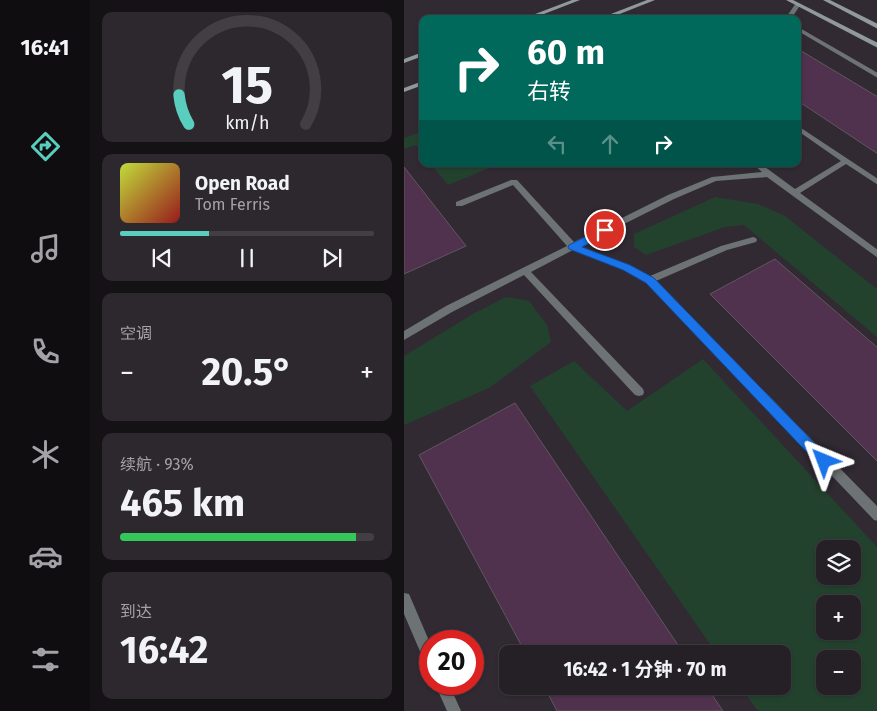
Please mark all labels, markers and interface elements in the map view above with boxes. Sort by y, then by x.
text: 60 m [527,31,605,73]
text: 16:41 [21,34,69,61]
icon: right [444,35,509,100]
text: 15 [221,54,273,117]
text: 右转 [527,78,571,105]
text: km/h [225,112,269,134]
icon: directions [28,129,63,164]
icon: left [543,130,571,158]
icon: ahead [596,130,624,158]
icon: right [649,130,677,158]
text: Open Road [195,172,290,195]
text: Tom Ferris [195,195,270,214]
pin [584,209,626,251]
icon: arrive [591,216,619,244]
icon: music [28,231,63,266]
icon: previous [148,244,176,272]
icon: pause [233,244,261,272]
icon: next [318,244,346,272]
text: 空调 [120,324,152,343]
icon: phone [28,334,63,369]
text: 20.5° [201,349,293,395]
text: − [120,356,134,389]
text: + [360,356,374,389]
position arrow [797,434,849,486]
icon: climate [28,437,63,472]
text: 续航 · 93% [120,455,194,474]
text: 465 km [120,480,245,526]
icon: car [28,539,63,574]
map controls [816,540,861,695]
button: layers [816,540,861,585]
button: + [816,595,861,640]
text: 到达 [120,602,152,621]
text: 16:42 [120,627,208,673]
speed limit sign: 20 [419,630,484,695]
icon: filters [28,642,63,677]
button: − [816,650,861,695]
text: 16:42 · 1 分钟 · 70 m [564,658,726,681]

